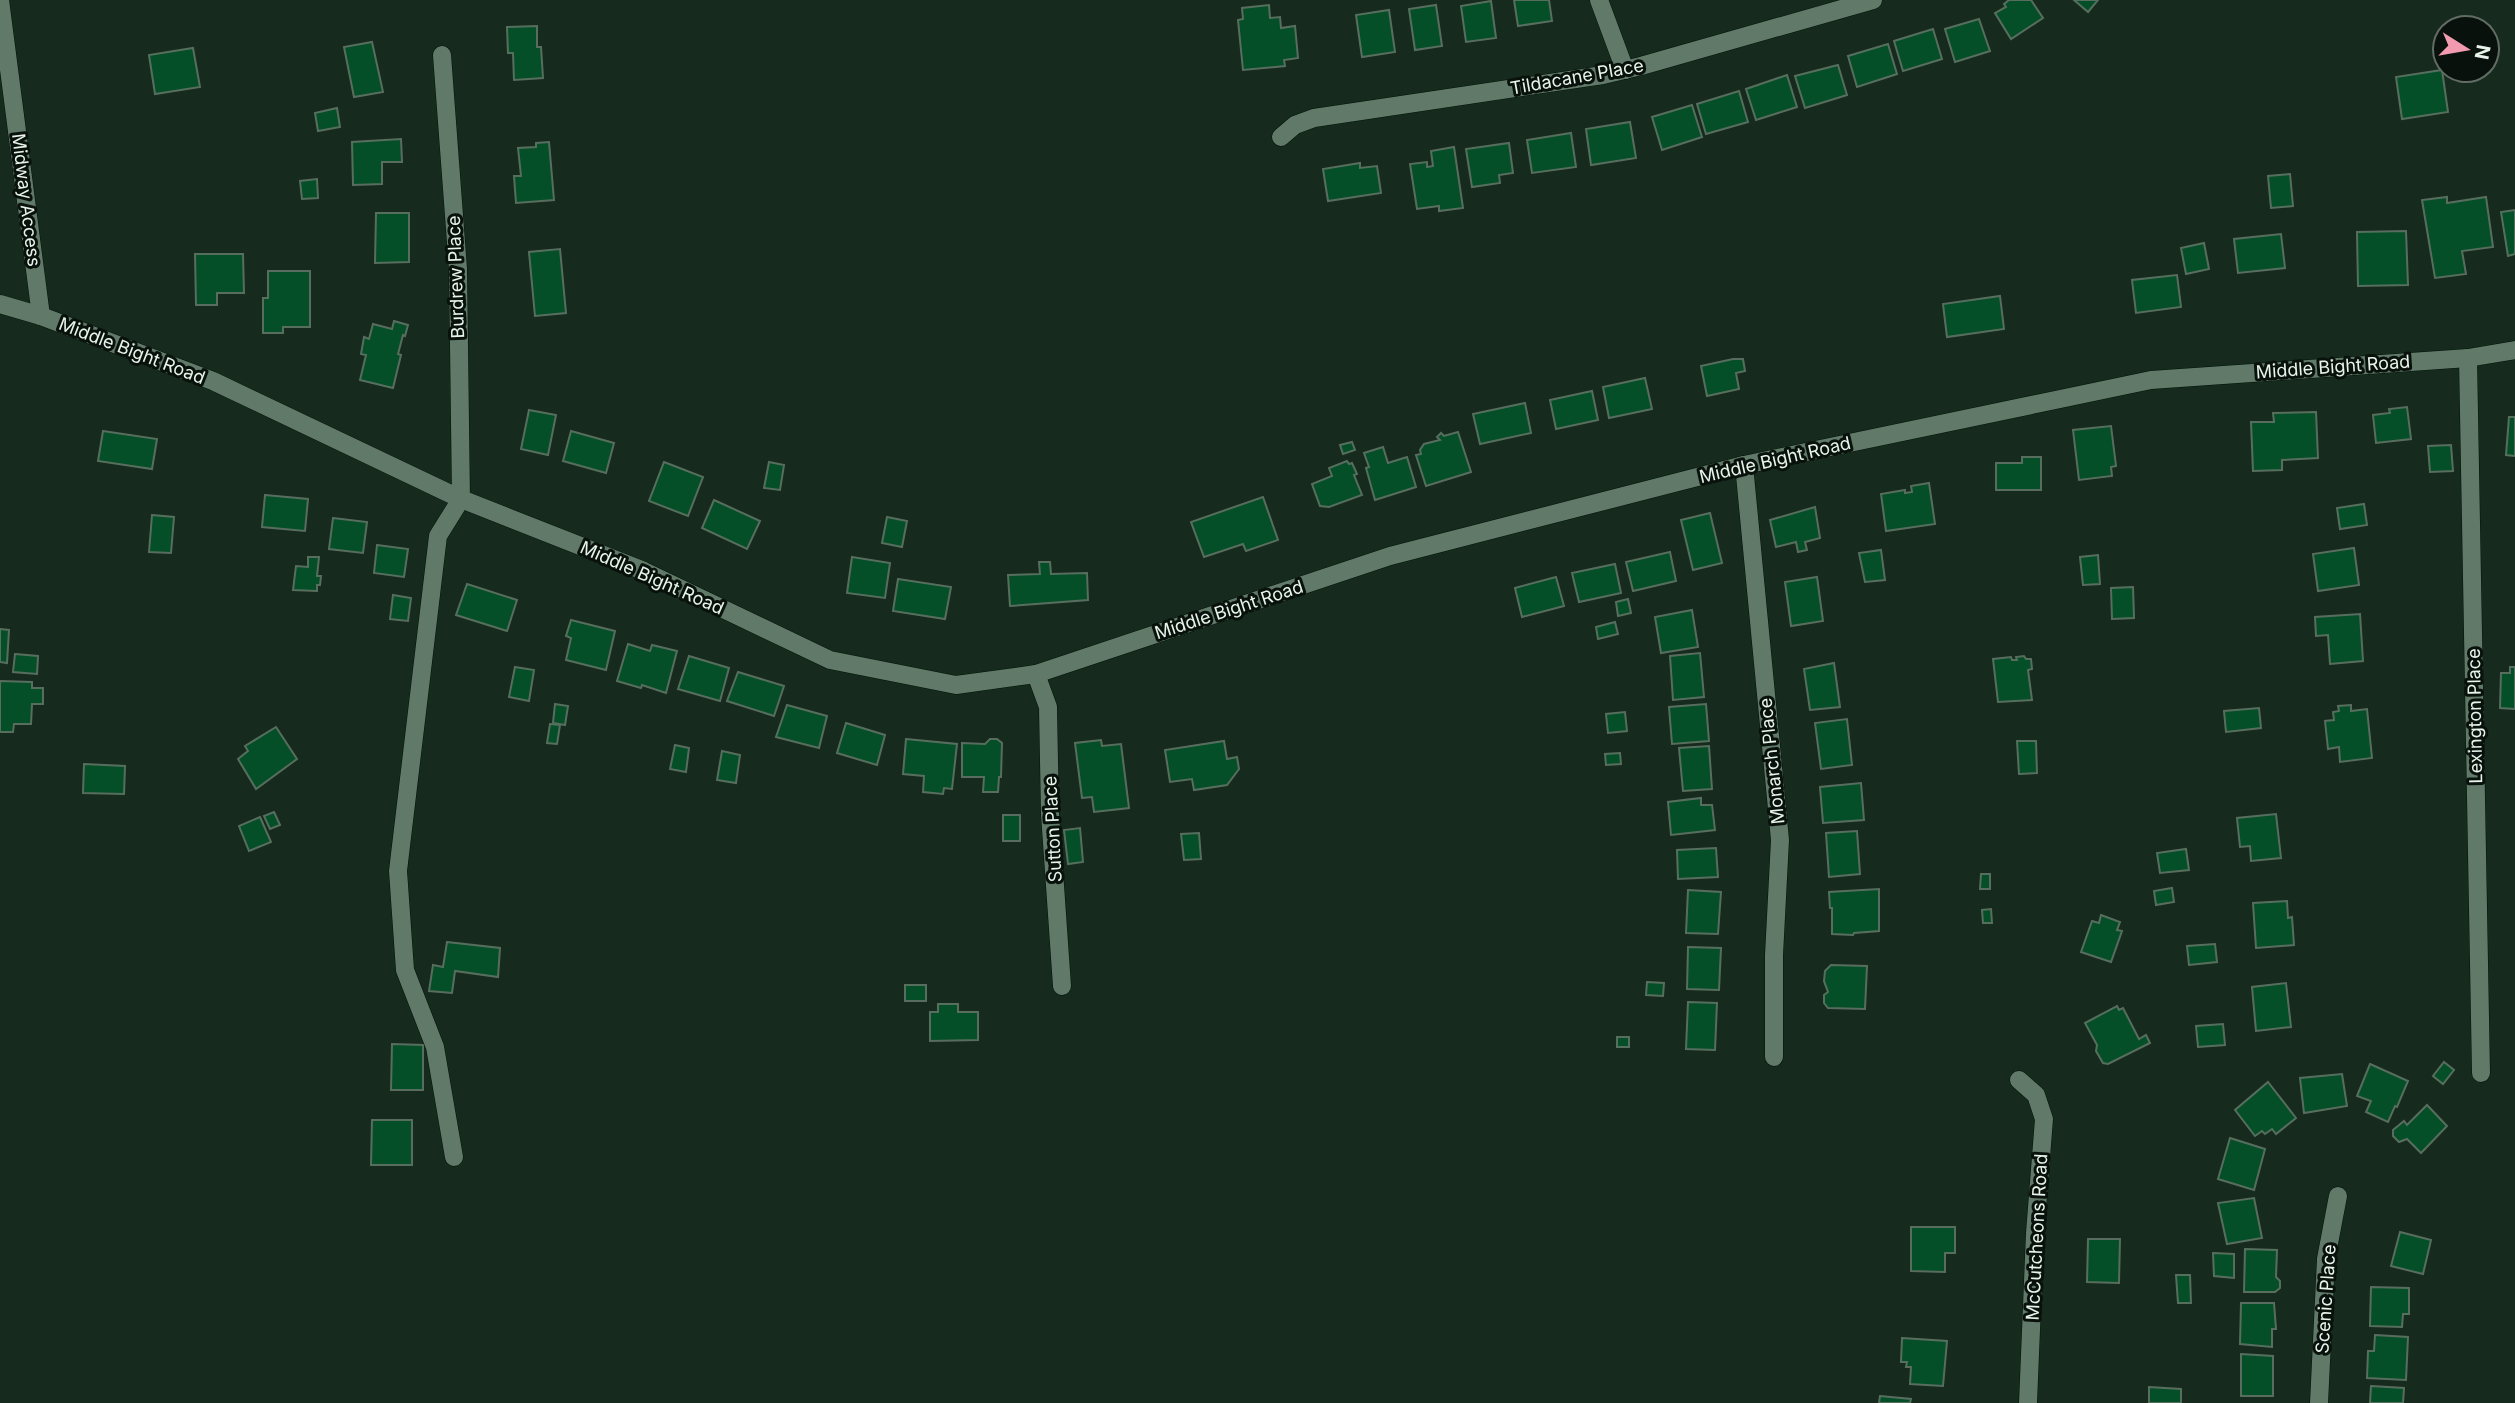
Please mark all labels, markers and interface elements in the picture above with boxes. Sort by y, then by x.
north arrow [2431,14,2501,84]
text: N [2470,43,2495,61]
street label: Tildacane Place [1509,54,1645,99]
street label: Midway Access [8,132,45,268]
street label: Burdrew Place [443,215,468,339]
street label: Middle Bight Road [56,313,208,388]
street label: Middle Bight Road [2255,351,2411,382]
street label: Middle Bight Road [1697,432,1853,487]
street label: Middle Bight Road [577,536,727,619]
street label: Middle Bight Road [1152,576,1306,643]
street label: Lexington Place [2463,648,2486,784]
street label: Monarch Place [1754,697,1789,825]
street label: Sutton Place [1039,775,1066,883]
street label: McCutcheons Road [2022,1153,2051,1321]
street label: Scenic Place [2311,1244,2340,1354]

